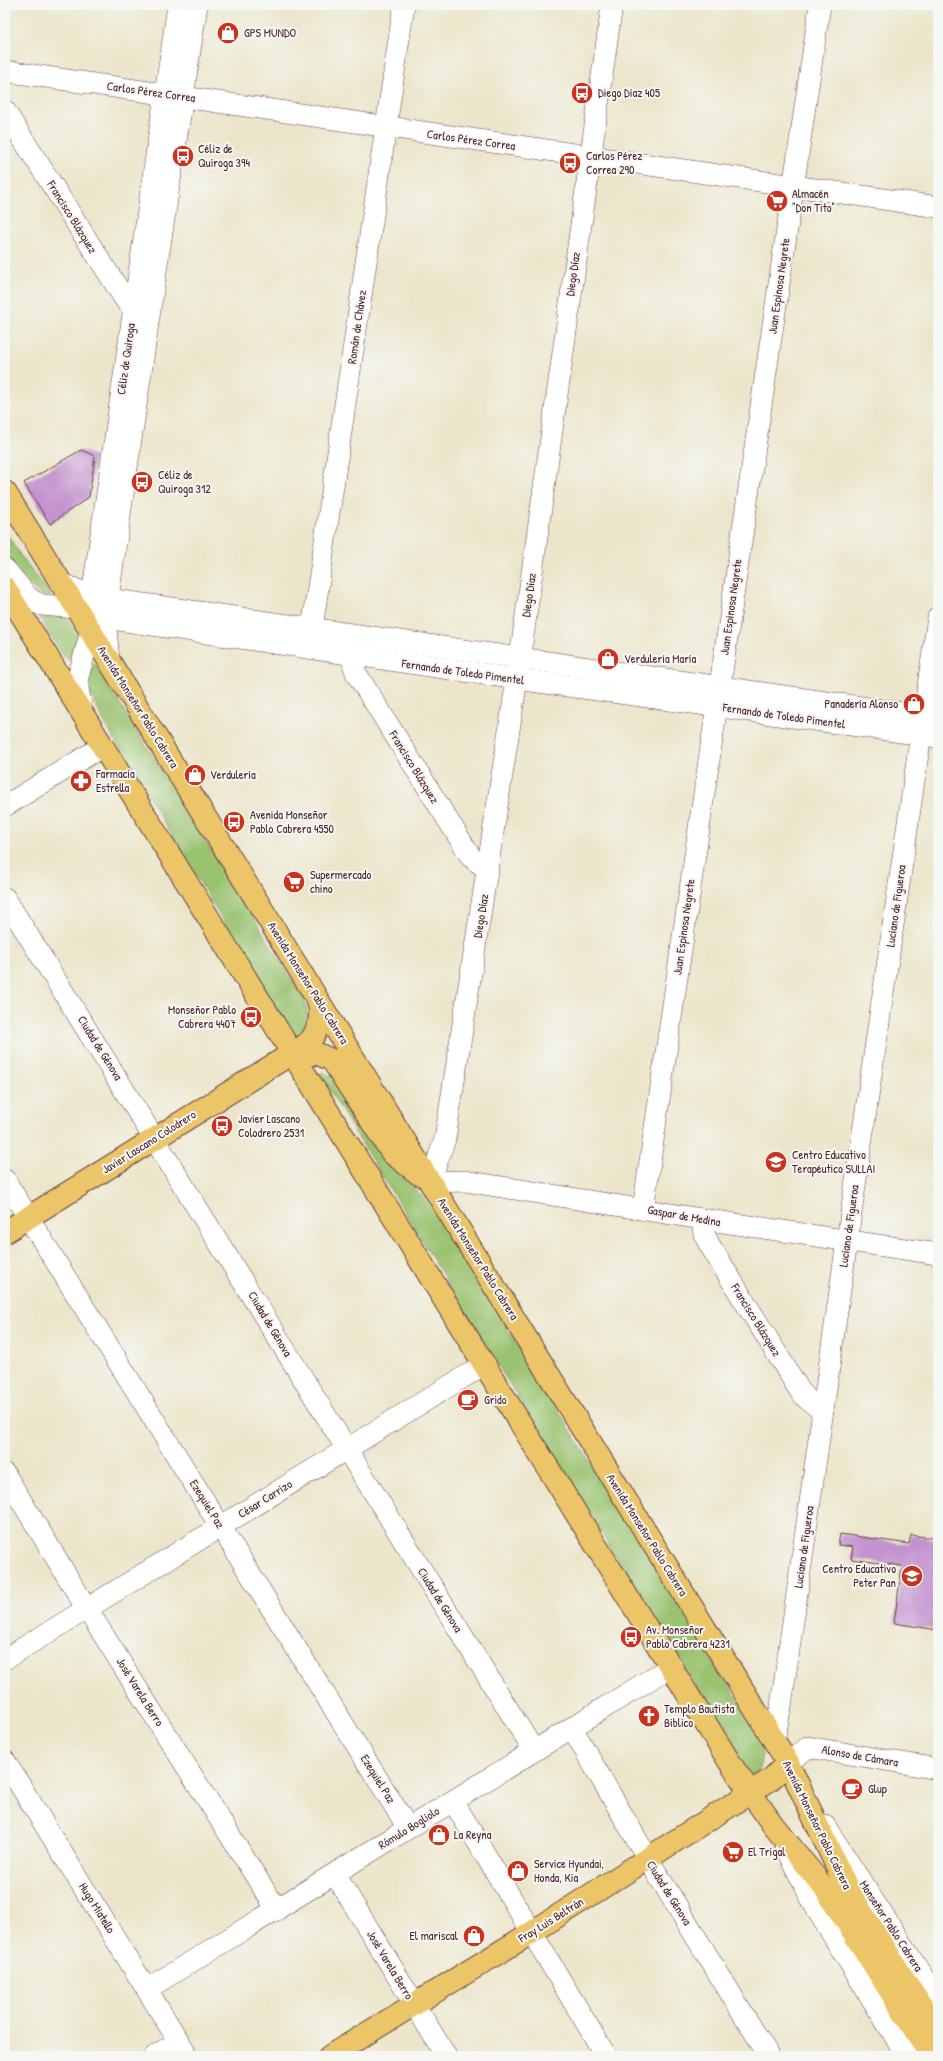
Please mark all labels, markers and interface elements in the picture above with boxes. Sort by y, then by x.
shop icon: GPS MUNDO [215,20,241,46]
place label: GPS MUNDO [244,24,297,41]
street label: Carlos Pérez Correa [106,77,197,106]
bus stop icon: Diego Díaz 405 [569,80,595,106]
place label: Diego Díaz 405 [598,84,660,101]
street label: Carlos Pérez Correa [426,125,517,154]
place label: Céliz de Quiroga 394 [198,140,250,171]
bus stop icon: Céliz de Quiroga 394 [170,143,196,169]
place label: Carlos Pérez Correa 290 [586,147,642,178]
bus stop icon: Carlos Pérez Correa 290 [557,150,583,176]
street label: Francisco Blázquez [43,176,102,256]
place label: Almacén "Don Tito" [792,185,835,216]
supermarket icon: Almacén "Don Tito" [764,188,790,214]
street label: Juan Espinosa Negrete [763,236,794,335]
street label: Diego Díaz [561,251,584,297]
street label: Román de Chávez [343,289,370,365]
street label: Céliz de Quiroga [112,322,139,396]
place label: Céliz de Quiroga 312 [158,466,211,497]
bus stop icon: Céliz de Quiroga 312 [129,469,155,495]
street label: Juan Espinosa Negrete [715,557,746,656]
street label: Diego Díaz [517,572,540,618]
street label: Avenida Monseñor Pablo Cabrera [94,642,183,771]
shop icon: Verdulería María [595,646,621,672]
place label: Verdulería María [624,650,697,667]
street label: Fernando de Toledo Pimentel [400,654,526,689]
shop icon: Panadería Alonso [901,691,927,717]
place label: Panadería Alonso [824,695,898,712]
street label: Fernando de Toledo Pimentel [721,698,847,733]
street label: Francisco Blázquez [385,726,444,806]
shop icon: Verdulería [182,762,208,788]
place label: Farmacia Estrella [95,765,135,796]
place label: Verdulería [210,766,256,783]
pharmacy icon: Farmacia Estrella [68,768,94,794]
place label: Avenida Monseñor Pablo Cabrera 4550 [250,806,334,837]
bus stop icon: Avenida Monseñor Pablo Cabrera 4550 [221,809,247,835]
street label: Luciano de Figueroa [881,863,910,948]
place label: Supermercado chino [310,866,371,897]
supermarket icon: Supermercado chino [281,869,307,895]
street label: Juan Espinosa Negrete [668,877,699,976]
street label: Diego Díaz [469,893,492,939]
street label: Avenida Monseñor Pablo Cabrera [264,918,353,1047]
place label: Monseñor Pablo Cabrera 4407 [168,1001,236,1032]
bus stop icon: Monseñor Pablo Cabrera 4407 [238,1004,264,1030]
street label: Ciudad de Génova [74,1012,127,1084]
street label: Javier Lascano Colodrero [98,1106,199,1177]
place label: Javier Lascano Colodrero 2531 [238,1110,304,1141]
bus stop icon: Javier Lascano Colodrero 2531 [209,1113,235,1139]
place label: Centro Educativo Terapéutico SULLAI [792,1146,875,1177]
school or university icon: Centro Educativo Terapéutico SULLAI [763,1149,789,1175]
street label: Luciano de Figueroa [834,1183,863,1268]
street label: Avenida Monseñor Pablo Cabrera [434,1194,523,1323]
street label: Gaspar de Medina [646,1201,722,1230]
street label: Francisco Blázquez [727,1279,786,1359]
street label: Ciudad de Génova [244,1288,297,1360]
cafe icon: Grido [455,1387,481,1413]
place label: Grido [484,1391,507,1408]
street label: Avenida Monseñor Pablo Cabrera [603,1470,692,1599]
street label: César Carrizo [234,1475,295,1522]
street label: Ezequiel Paz [186,1476,229,1531]
street label: Luciano de Figueroa [789,1504,818,1589]
place label: Centro Educativo Peter Pan [822,1560,896,1591]
school or university icon: Centro Educativo Peter Pan [899,1563,925,1589]
street label: Ciudad de Génova [414,1564,467,1636]
place label: Av. Monseñor Pablo Cabrera 4231 [646,1621,730,1652]
bus stop icon: Av. Monseñor Pablo Cabrera 4231 [618,1624,644,1650]
street label: José Varela Berro [113,1654,168,1729]
place label: Templo Bautista Biblico [664,1700,735,1731]
church icon: Templo Bautista Biblico [636,1703,662,1729]
street label: Alonso de Cámara [821,1740,900,1771]
street label: Ezequiel Paz [357,1751,400,1806]
street label: Avenida Monseñor Pablo Cabrera [779,1758,856,1892]
cafe icon: Glup [839,1776,865,1802]
place label: Glup [868,1780,887,1797]
street label: Rómulo Bogliolo [375,1802,443,1853]
shop icon: La Reyna [426,1822,452,1848]
place label: La Reyna [454,1826,492,1843]
supermarket icon: El Trigal [720,1839,746,1865]
place label: El Trigal [748,1843,786,1860]
place label: Service Hyundai, Honda, Kia [534,1855,604,1886]
street label: Ciudad de Génova [643,1857,696,1929]
shop icon: Service Hyundai, Honda, Kia [505,1858,531,1884]
street label: Monseñor Pablo Cabrera [856,1877,927,1975]
street label: Hugo Miatello [75,1879,120,1936]
street label: Fray Luis Beltrán [514,1893,587,1947]
shop icon: El mariscal [461,1923,487,1949]
street label: José Varela Berro [363,1927,418,2003]
place label: El mariscal [409,1927,459,1944]

